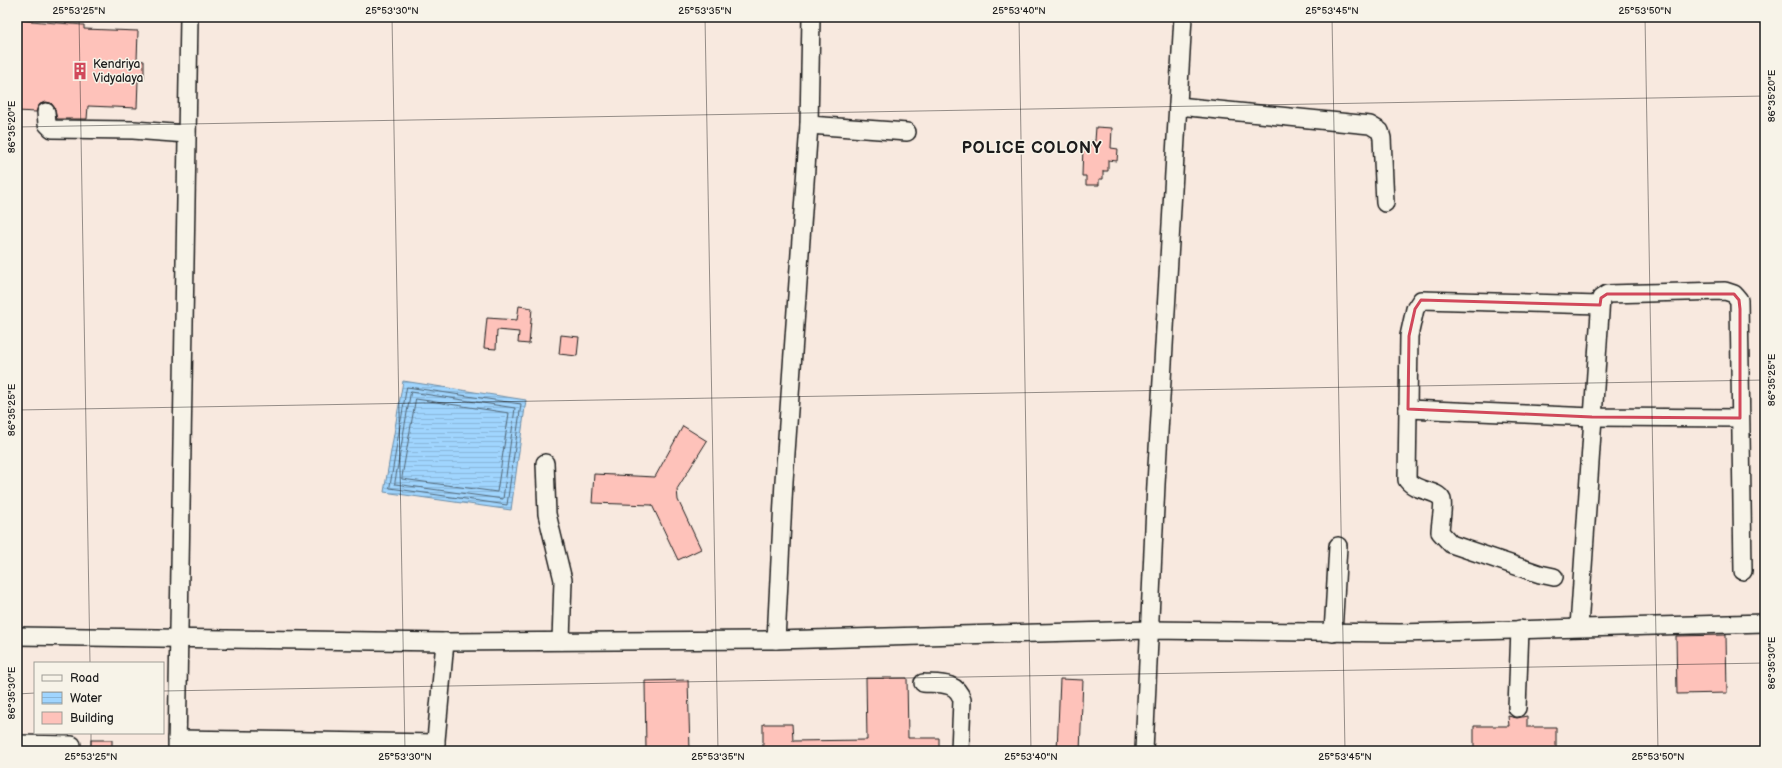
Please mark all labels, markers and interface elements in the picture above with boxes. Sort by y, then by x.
text: 25°53'25"N [52,5,106,17]
text: 25°53'30"N [365,5,419,17]
text: 25°53'35"N [678,5,732,17]
text: 25°53'40"N [992,5,1046,17]
text: 25°53'45"N [1305,5,1359,17]
text: 25°53'50"N [1618,5,1672,17]
place label: Kendriya Vidyalaya [93,57,143,86]
building icon: Kendriya Vidyalaya [70,61,90,81]
text: 86°35'20"E [1766,69,1778,122]
text: 86°35'20"E [6,100,18,153]
district label: POLICE COLONY [962,139,1102,158]
text: 86°35'25"E [1766,353,1778,406]
text: 86°35'25"E [6,383,18,436]
text: 86°35'30"E [1766,636,1778,689]
legend [34,662,164,734]
text: 86°35'30"E [6,666,18,719]
text: Road [70,671,99,686]
text: Water [70,691,102,706]
text: Building [70,711,114,726]
text: 25°53'25"N [64,751,118,763]
text: 25°53'30"N [378,751,432,763]
text: 25°53'35"N [691,751,745,763]
text: 25°53'40"N [1004,751,1058,763]
text: 25°53'45"N [1318,751,1372,763]
text: 25°53'50"N [1631,751,1685,763]

